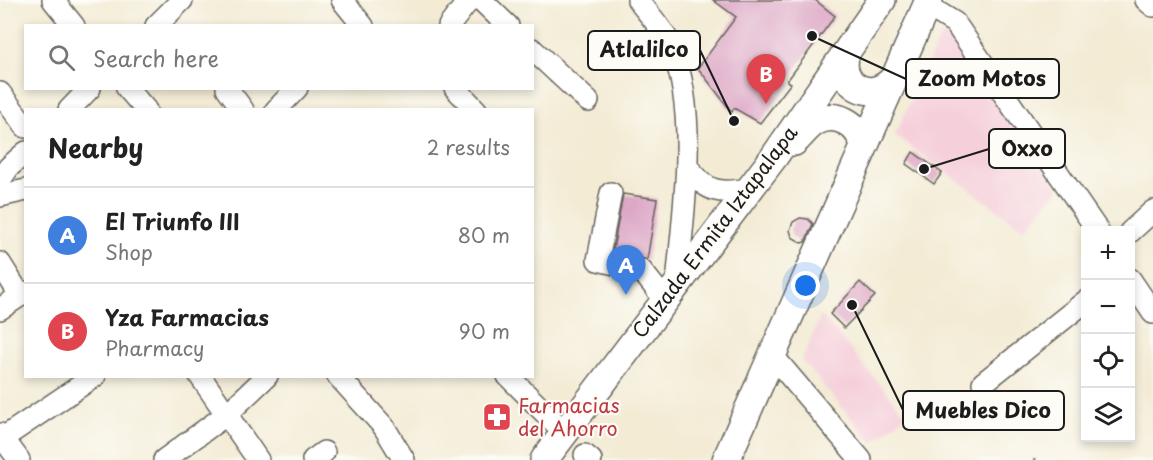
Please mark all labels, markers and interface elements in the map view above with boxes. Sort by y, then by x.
search box [24,24,534,90]
callout: Atlalilco [588,31,700,70]
text: Atlalilco [599,32,688,64]
icon: search [45,41,78,74]
text: Search here [93,41,219,74]
pin: B [746,54,786,104]
callout: Zoom Motos [906,59,1059,98]
text: Zoom Motos [918,61,1046,93]
street label: Calzada Ermita Iztapalapa [624,118,805,344]
text: Nearby [48,128,143,167]
callout: Oxxo [989,129,1065,168]
text: Oxxo [1001,131,1053,163]
text: 2 results [427,132,510,162]
text: El Triunfo III [105,204,239,237]
text: A [60,220,75,250]
text: 80 m [458,220,510,250]
map controls [1081,226,1135,442]
button: + [1081,226,1135,280]
text: Shop [105,237,153,267]
pin: A [606,246,646,295]
your location [791,271,820,300]
button: − [1081,280,1135,334]
text: Yza Farmacias [105,300,269,333]
text: B [61,316,74,346]
text: 90 m [459,316,510,346]
text: Pharmacy [105,333,205,363]
button: locate [1081,334,1135,388]
button: layers [1081,388,1135,442]
place label: Farmacias del Ahorro [518,390,620,443]
callout: Muebles Dico [903,391,1064,430]
text: Muebles Dico [915,393,1051,425]
pharmacy icon: Farmacias del Ahorro [481,401,513,433]

